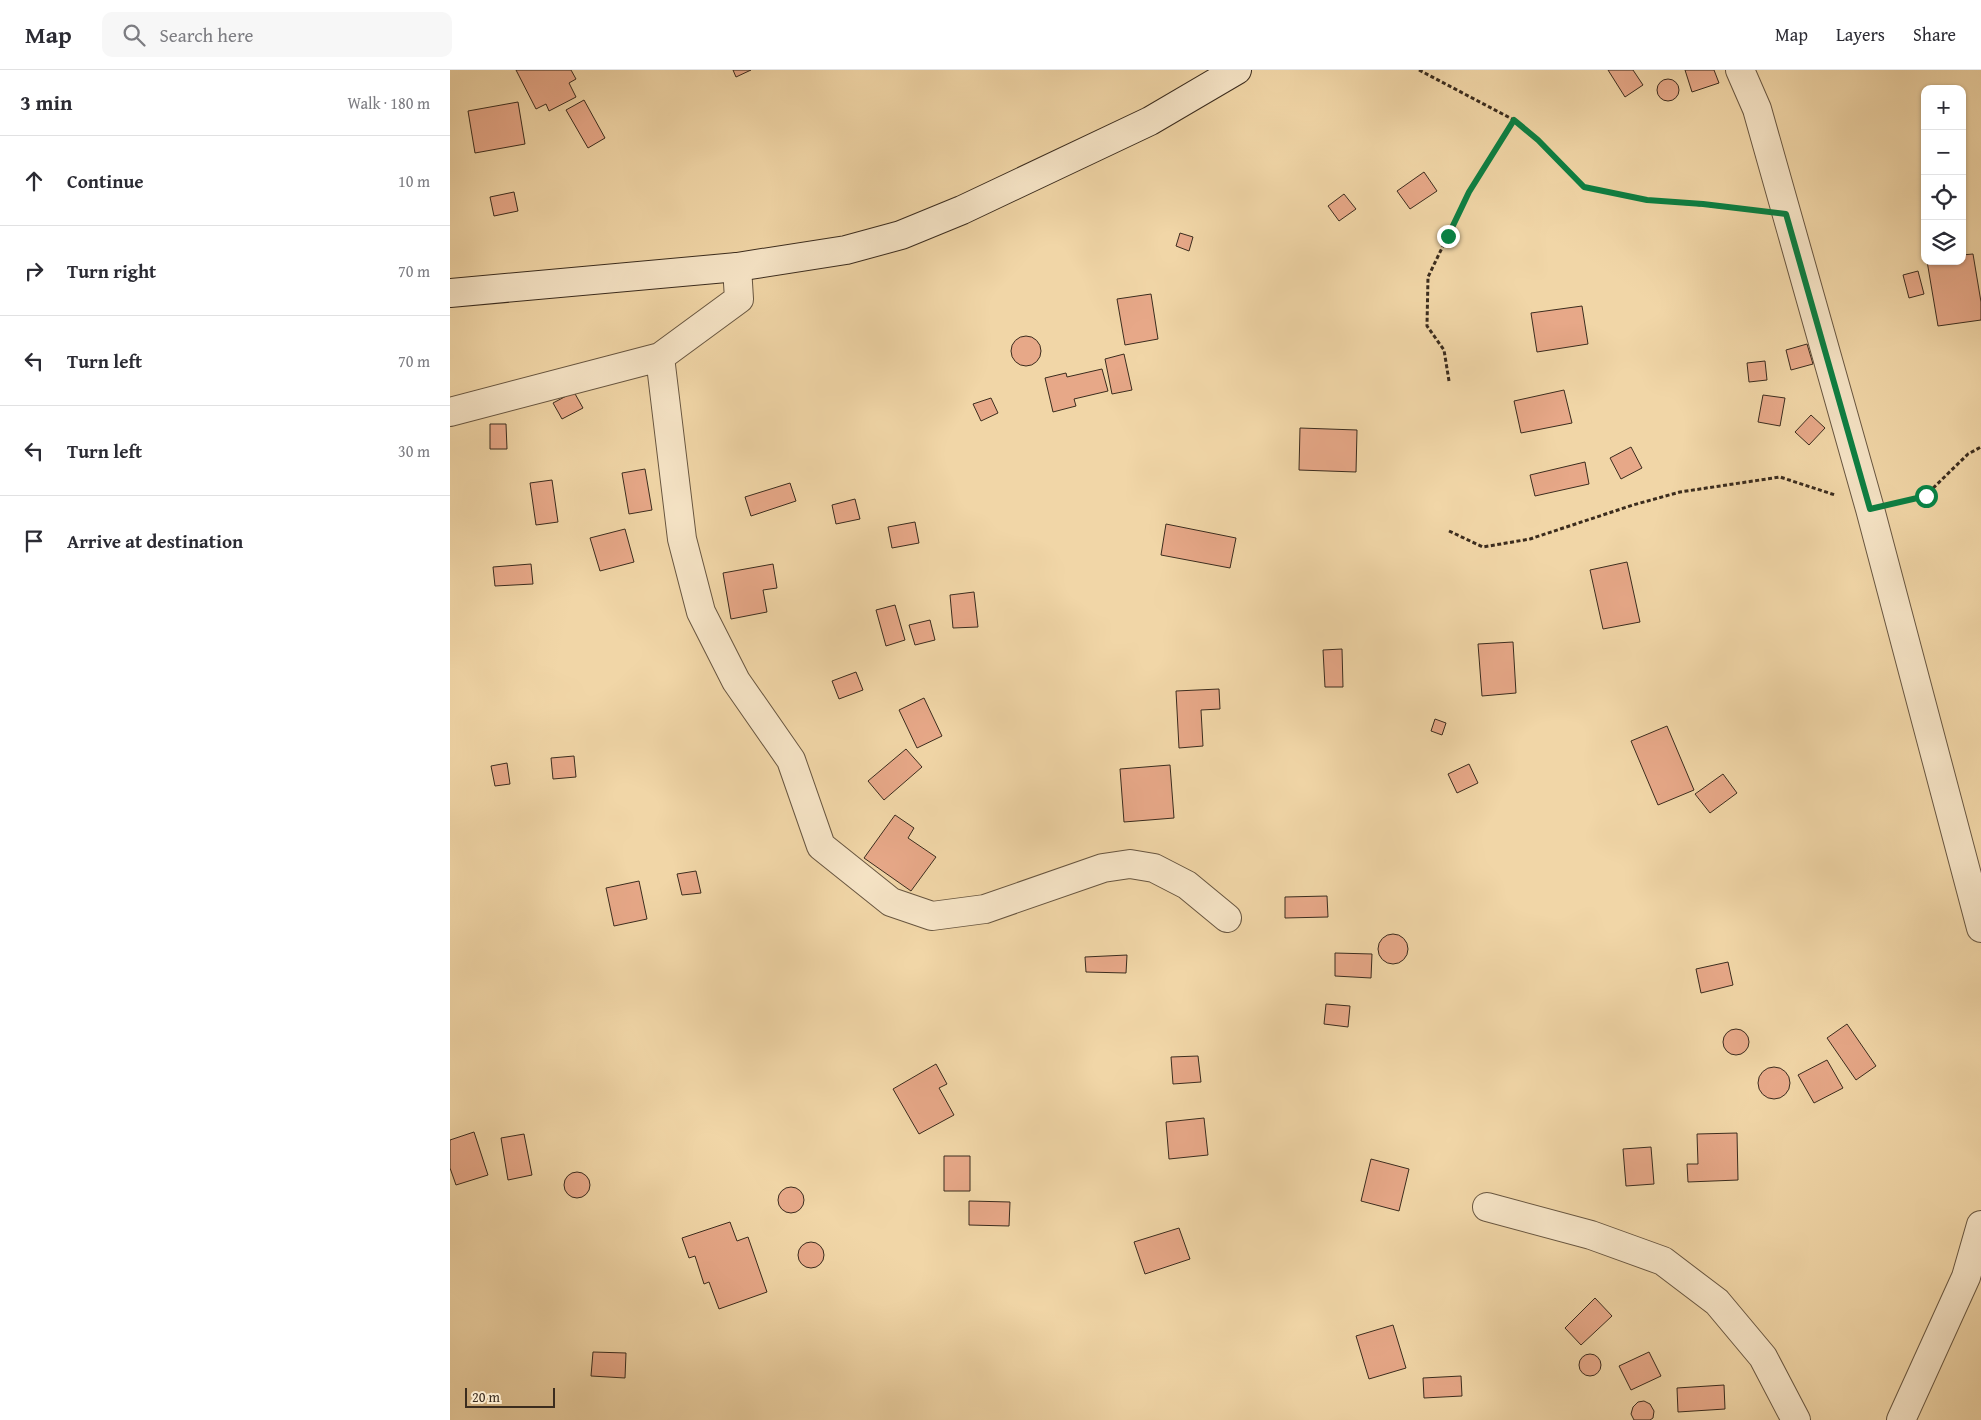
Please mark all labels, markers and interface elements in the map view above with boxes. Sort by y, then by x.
search box [102,12,452,57]
text: Map [25,17,72,52]
icon: search [120,21,148,49]
text: Search here [160,21,253,49]
text: Map [1775,21,1808,48]
text: Layers [1836,21,1885,48]
text: Share [1913,21,1956,48]
map controls [1921,85,1966,265]
button: + [1921,85,1966,130]
text: 3 min [20,87,72,118]
text: Walk · 180 m [347,91,430,115]
button: − [1921,130,1966,175]
icon: ahead [20,167,48,195]
text: Continue [67,167,144,195]
text: 10 m [398,169,430,193]
button: locate [1921,175,1966,220]
button: layers [1921,220,1966,265]
route end [1437,225,1460,248]
icon: right [20,257,48,285]
text: Turn right [67,257,156,285]
text: 70 m [398,259,430,283]
icon: left [20,347,48,375]
text: Turn left [67,347,142,375]
text: 70 m [398,349,430,373]
icon: left [20,437,48,465]
text: Turn left [67,437,142,465]
text: 30 m [398,439,430,463]
route start [1915,485,1938,508]
icon: arrive [20,527,48,555]
text: Arrive at destination [67,527,243,555]
scale bar [465,1385,555,1408]
text: 20 m [472,1387,500,1407]

